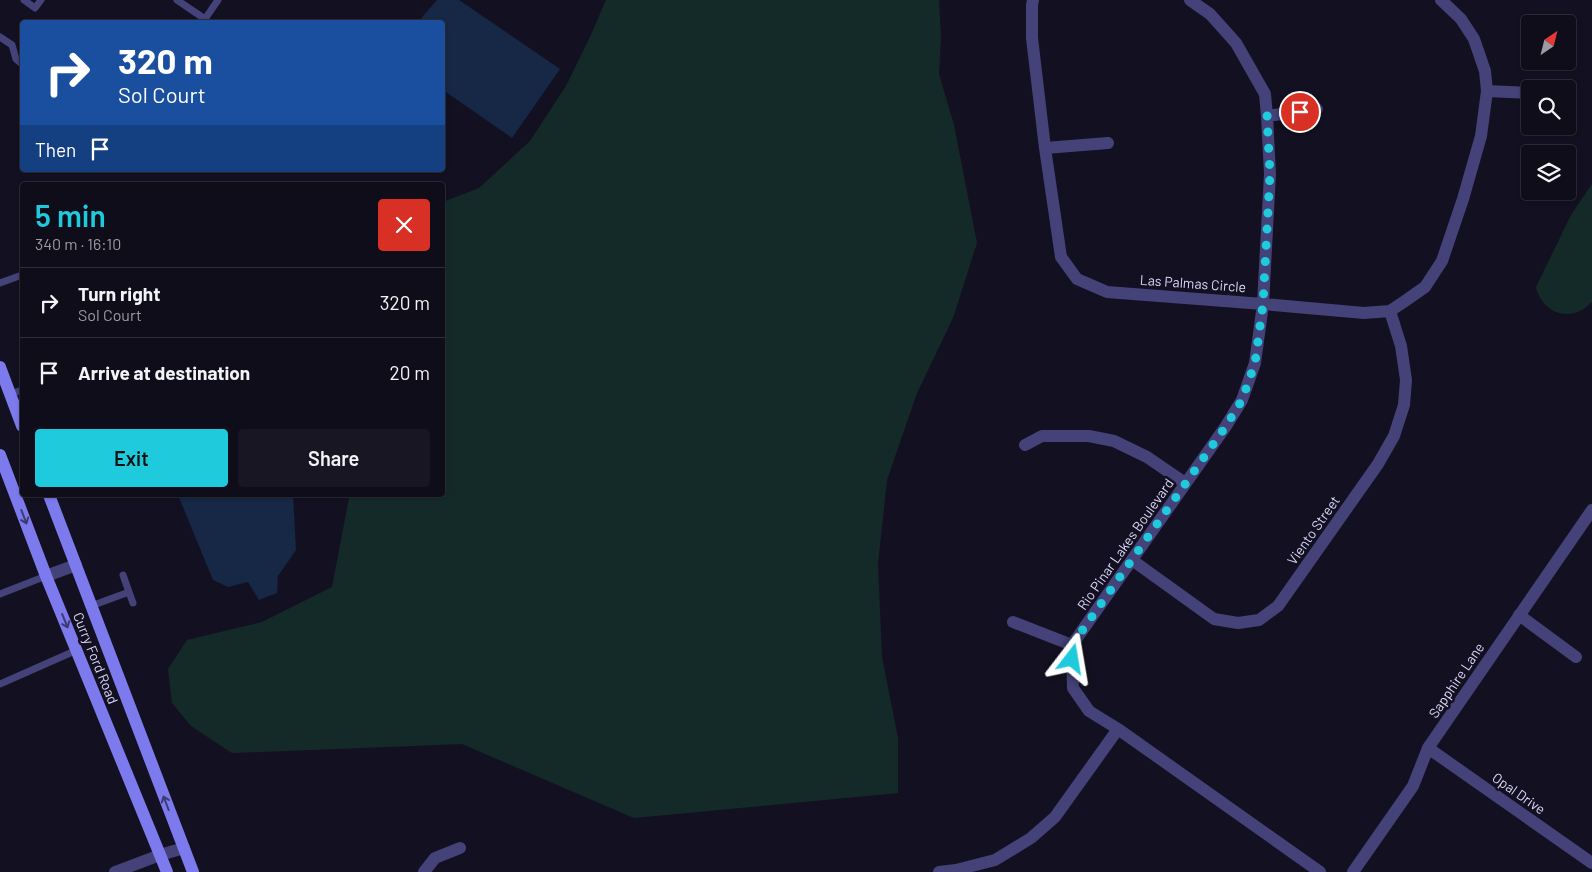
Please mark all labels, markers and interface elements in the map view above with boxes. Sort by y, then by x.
north arrow [1521,15,1576,70]
map controls [1521,15,1576,200]
text: 320 m [118,39,213,81]
icon: right [35,40,100,105]
button: search [1521,80,1576,135]
text: Sol Court [118,81,206,107]
pin [1279,91,1321,133]
icon: arrive [1286,98,1314,126]
icon: arrive [86,135,114,163]
text: Then [35,138,76,161]
button: layers [1521,145,1576,200]
text: 5 min [35,197,106,233]
button: close [378,199,430,251]
text: 340 m · 16:10 [35,234,121,253]
street label: Las Palmas Circle [1139,271,1247,295]
text: Turn right [78,282,160,305]
icon: right [35,289,63,317]
text: 320 m [380,291,430,314]
text: Sol Court [78,305,142,324]
icon: arrive [35,359,63,387]
text: Arrive at destination [78,361,250,384]
text: 20 m [390,361,430,384]
button: Exit [35,429,228,487]
button: Share [238,429,430,487]
street label: Rio Pinar Lakes Boulevard [1073,475,1177,613]
street label: Viento Street [1283,492,1343,568]
one-way arrow [20,509,29,524]
street label: Curry Ford Road [70,610,122,706]
one-way arrow [61,613,70,628]
position arrow [1045,632,1097,684]
street label: Sapphire Lane [1425,639,1487,721]
street label: Opal Drive [1489,769,1549,817]
one-way arrow [161,795,170,811]

